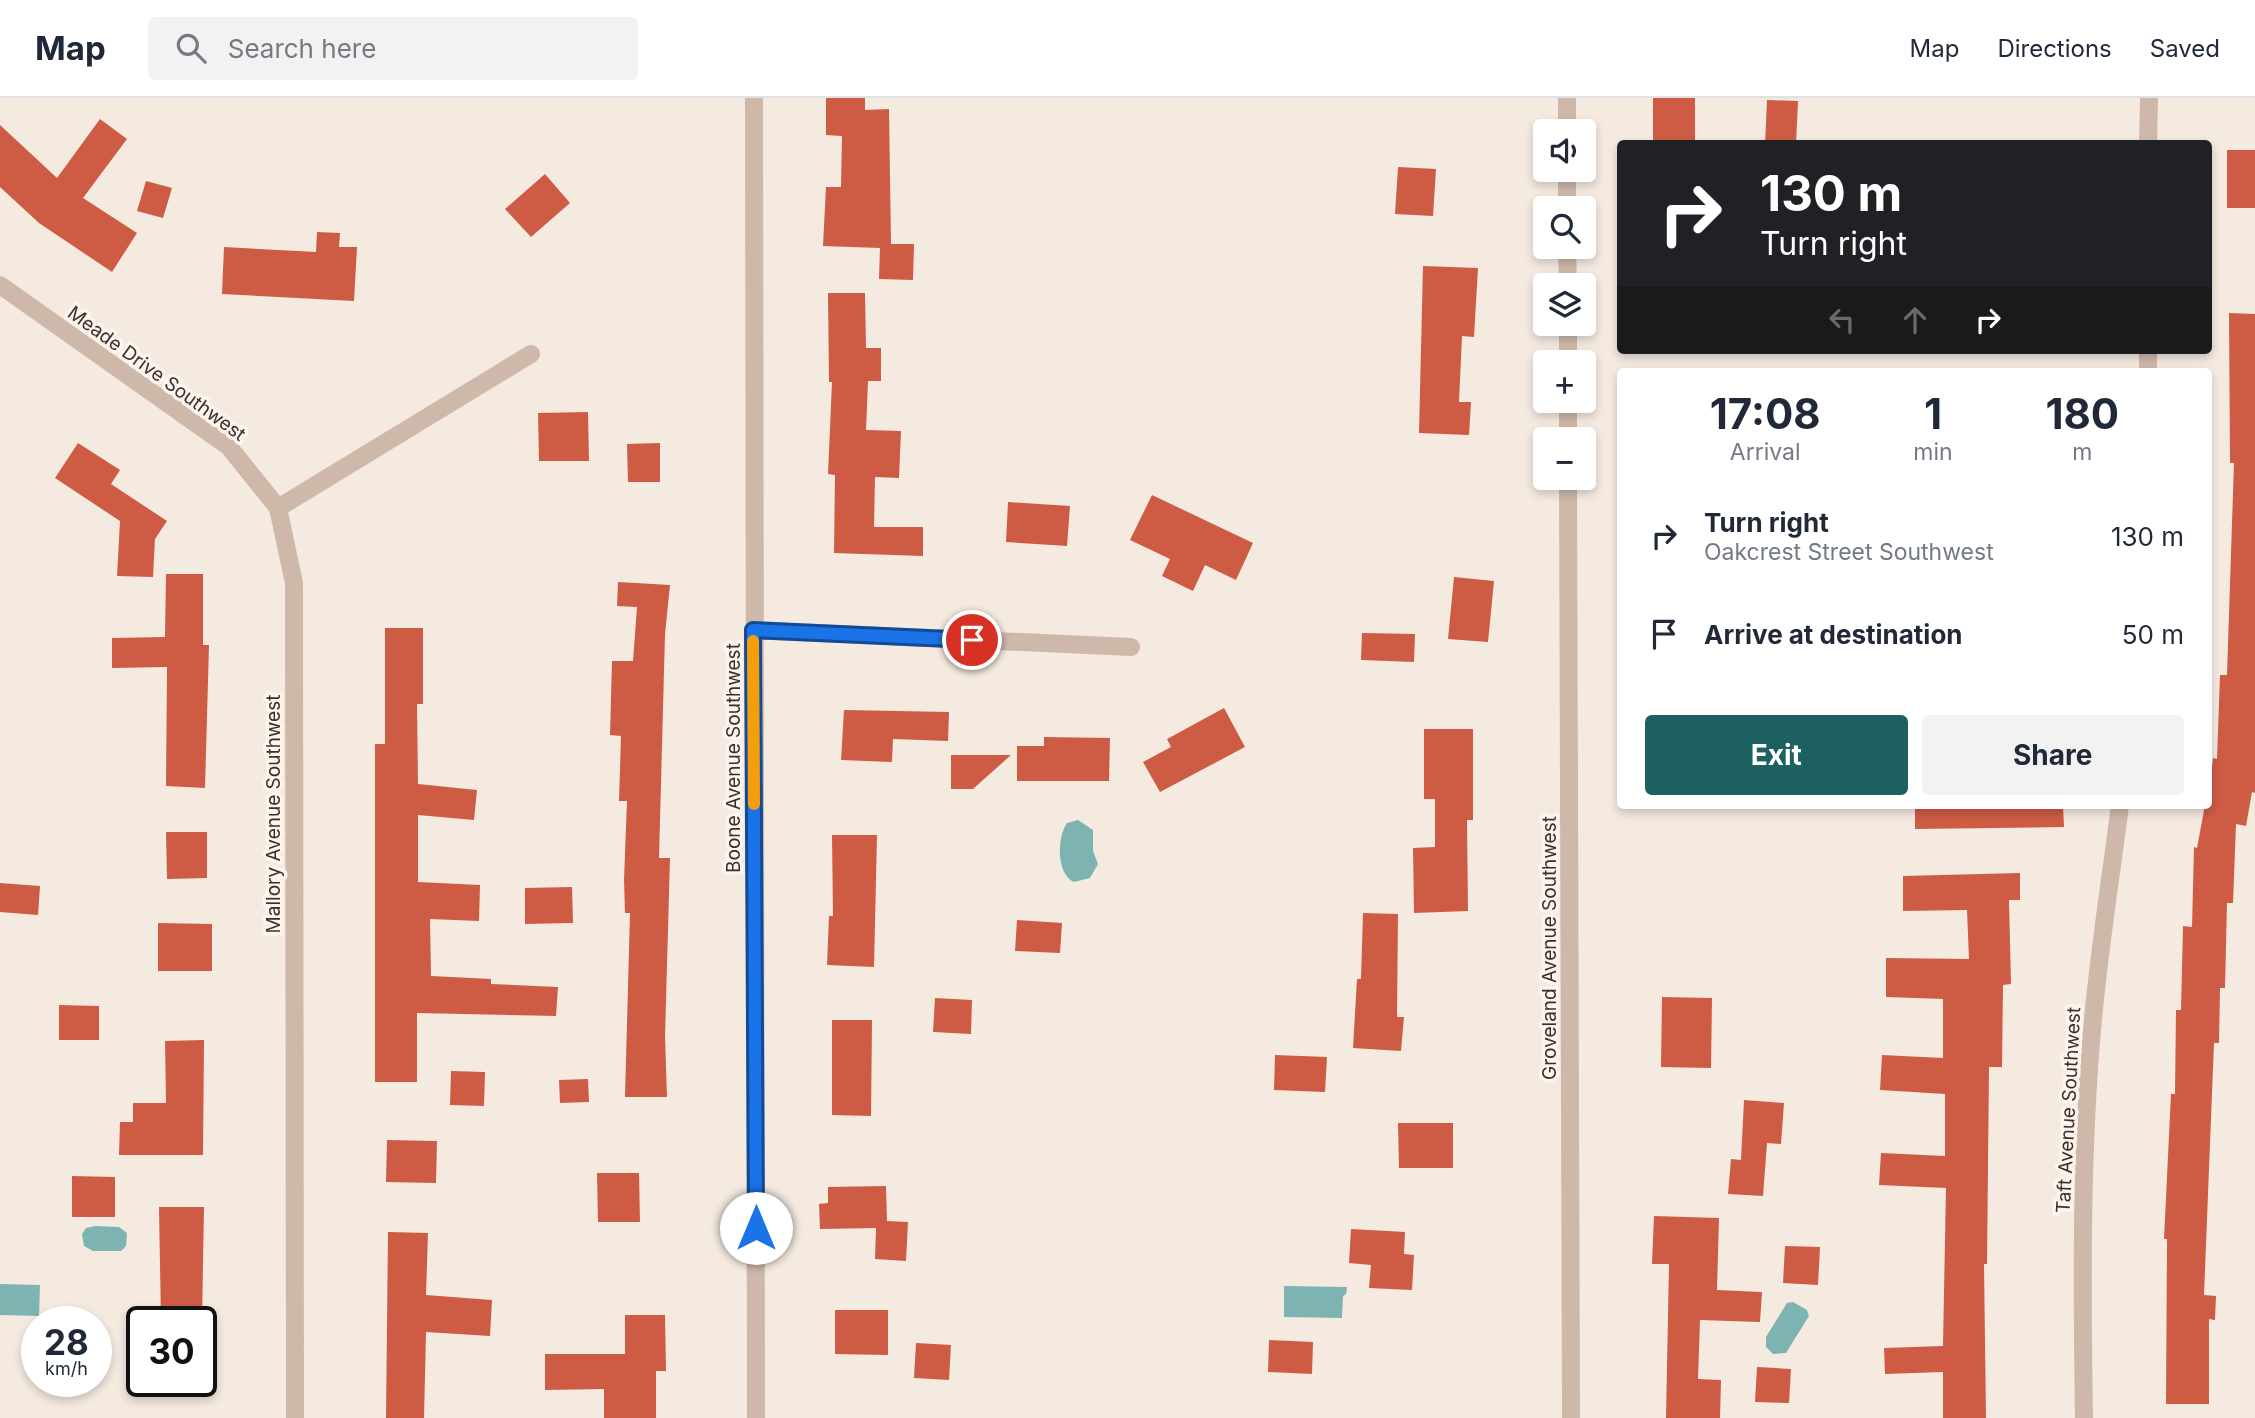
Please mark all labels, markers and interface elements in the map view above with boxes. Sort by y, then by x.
search box [148,17,638,80]
text: Map [35,28,106,68]
icon: search [172,29,210,67]
text: Search here [228,33,376,64]
text: Map [1910,34,1959,63]
text: Directions [1997,34,2112,63]
text: Saved [2150,34,2220,63]
map controls [1533,119,1596,490]
button: sound [1533,119,1596,182]
text: 130 m [1760,164,1902,223]
icon: right [1645,168,1736,259]
button: search [1533,196,1596,259]
text: Turn right [1760,224,1907,263]
button: layers [1533,273,1596,336]
street label: Meade Drive Southwest [63,301,250,446]
icon: left [1823,301,1861,339]
icon: ahead [1896,301,1934,339]
icon: right [1969,301,2007,339]
button: + [1533,350,1596,413]
text: 17:08 [1710,388,1821,439]
text: 1 [1924,388,1942,439]
text: 180 [2045,388,2119,439]
button: − [1533,427,1596,490]
text: Arrival [1730,438,1801,466]
text: min [1913,438,1953,466]
text: m [2072,438,2092,466]
text: Turn right [1704,507,1829,538]
icon: right [1645,517,1683,555]
text: 130 m [2111,521,2184,552]
text: Oakcrest Street Southwest [1704,538,1994,566]
pin [942,610,1002,670]
icon: arrive [1645,615,1683,653]
text: Arrive at destination [1704,619,1963,650]
text: 50 m [2122,619,2184,650]
icon: arrive [953,621,991,659]
street label: Boone Avenue Southwest [722,643,745,873]
street label: Mallory Avenue Southwest [262,695,285,933]
button: Exit [1645,715,1908,795]
button: Share [1922,715,2184,795]
street label: Groveland Avenue Southwest [1538,816,1561,1080]
street label: Taft Avenue Southwest [2052,1006,2085,1214]
position arrow [719,1191,793,1265]
speed limit sign: 30 [126,1306,217,1397]
text: 28 [44,1321,89,1363]
text: km/h [45,1358,88,1379]

